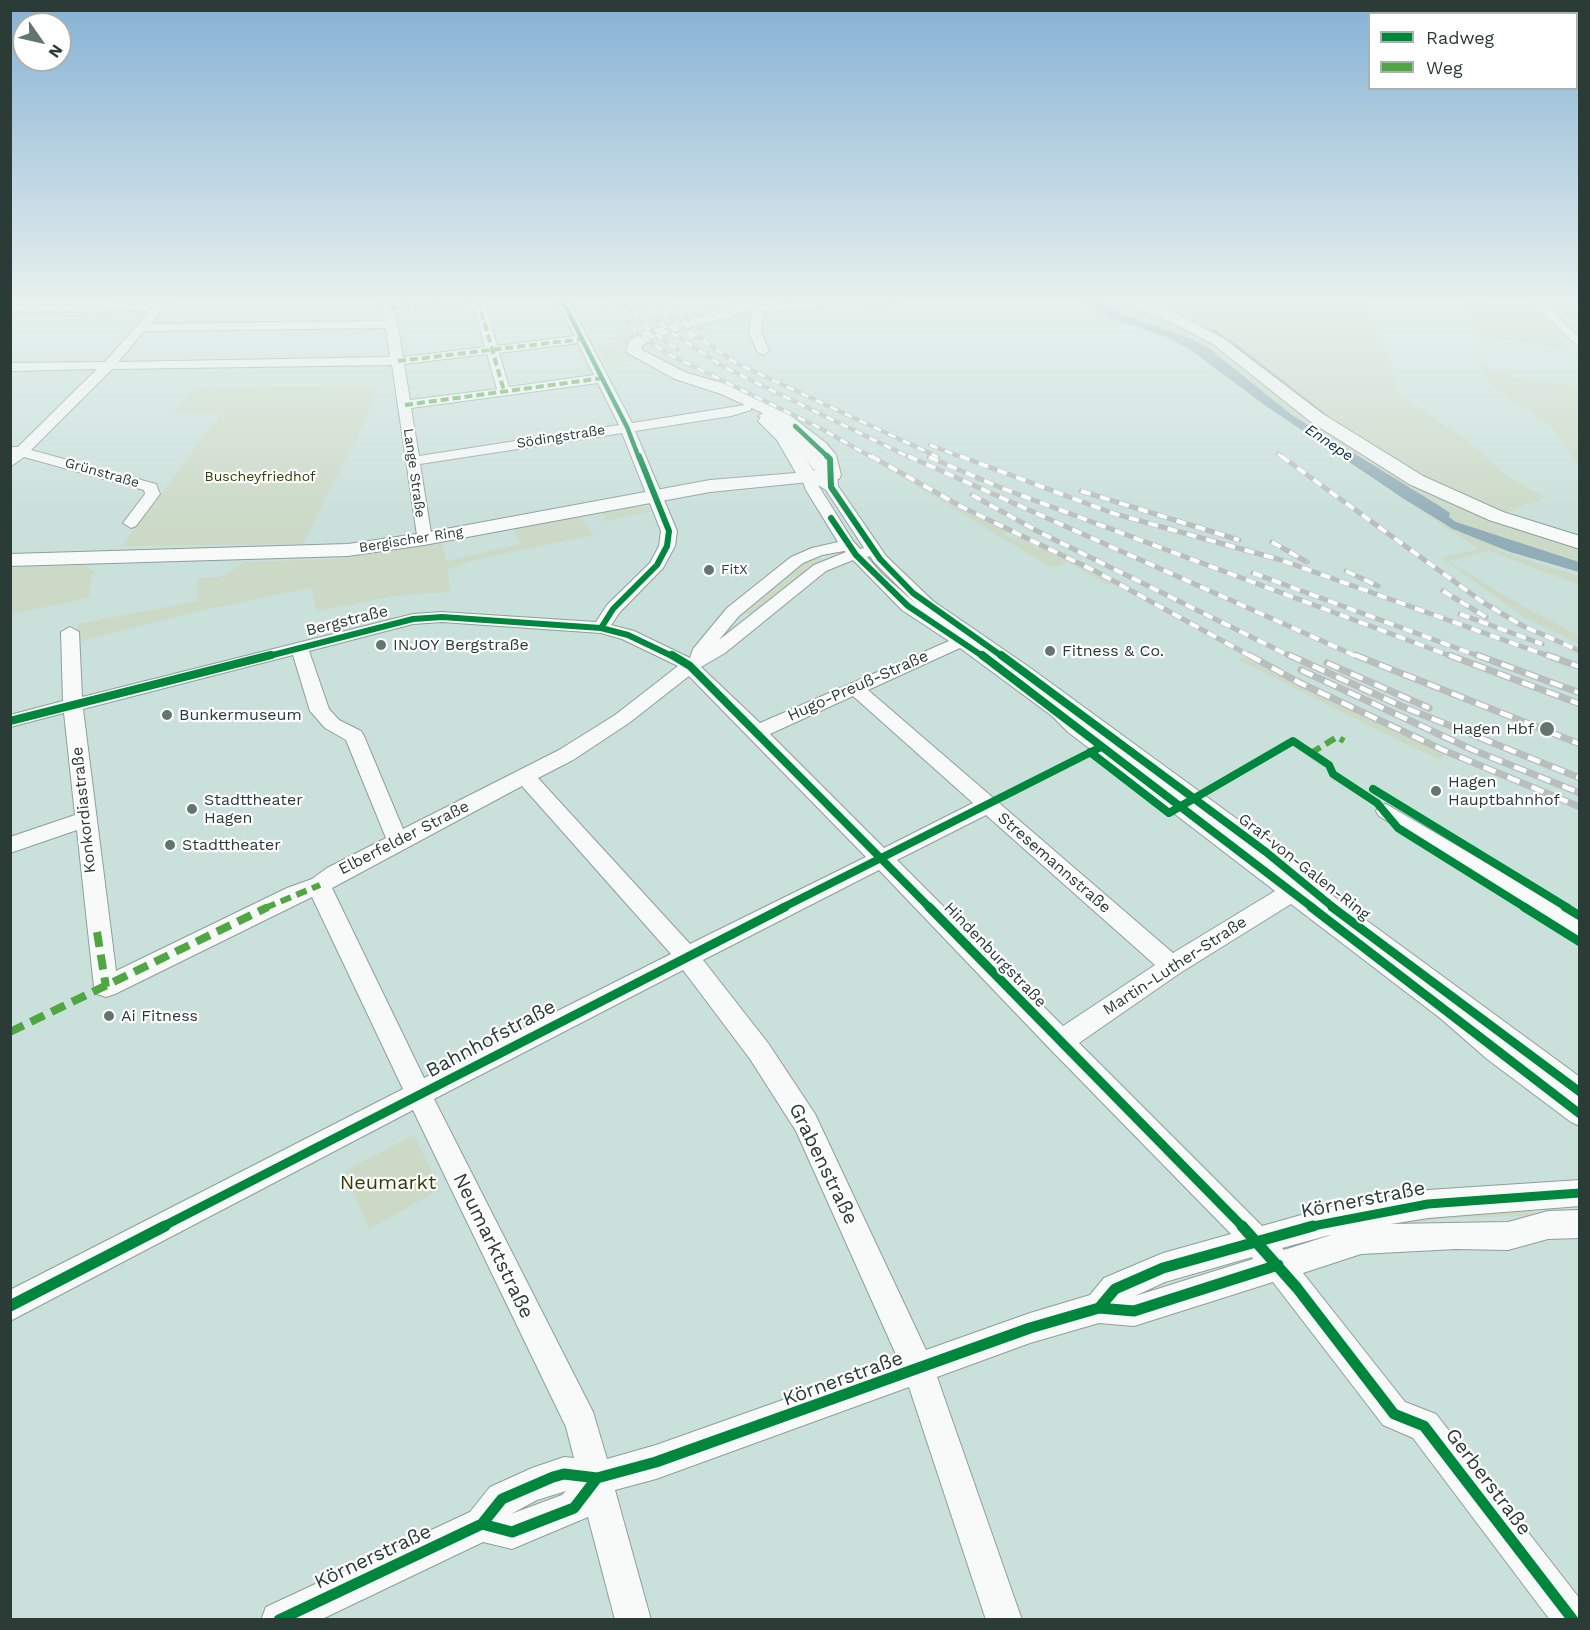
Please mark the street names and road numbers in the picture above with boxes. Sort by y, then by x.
street label: Södingstraße [516,422,606,452]
street label: Lange Straße [399,427,429,519]
street label: Grünstraße [63,454,141,492]
street label: Bergischer Ring [358,523,464,557]
street label: Bergstraße [304,602,390,640]
street label: Hugo-Preuß-Straße [785,646,931,726]
street label: Konkordiastraße [68,746,100,874]
street label: Elberfelder Straße [336,797,472,879]
street label: Stresemannstraße [993,809,1115,917]
street label: Graf-von-Galen-Ring [1234,810,1374,924]
street label: Hindenburgstraße [940,898,1050,1012]
street label: Martin-Luther-Straße [1100,912,1250,1020]
street label: Bahnhofstraße [422,995,560,1083]
street label: Grabenstraße [783,1099,863,1229]
street label: Neumarktstraße [447,1169,539,1323]
street label: Körnerstraße [1299,1176,1427,1224]
street label: Körnerstraße [780,1346,906,1412]
street label: Gerberstraße [1440,1424,1536,1540]
street label: Körnerstraße [311,1519,435,1595]

